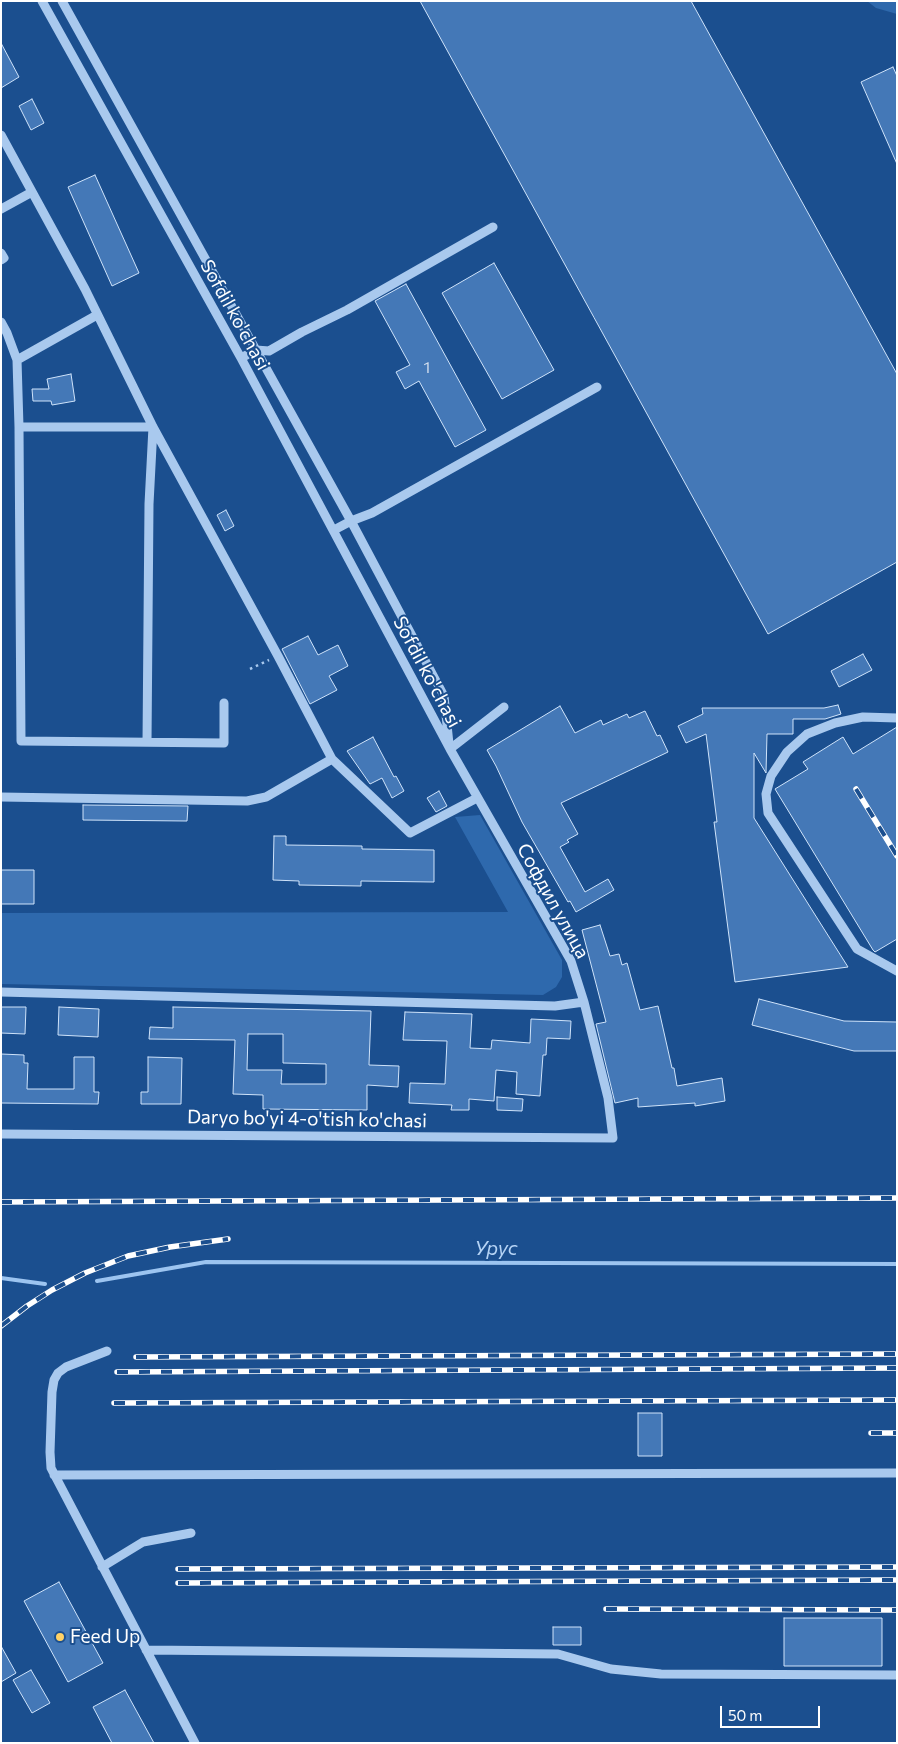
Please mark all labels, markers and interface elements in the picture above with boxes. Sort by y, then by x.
street label: Sofdil ko'chasi [195,256,275,374]
house number: 1 [424,358,430,378]
street label: Sofdil ko'chasi [388,612,466,732]
street label: Софдил улица [512,840,594,962]
street label: Daryo bo'yi 4-o'tish ko'chasi [187,1106,427,1132]
water label: Урус [474,1236,518,1260]
place label: Feed Up [70,1626,140,1648]
marker: Feed Up [54,1631,66,1643]
scale bar [723,1696,823,1728]
text: 50 m [728,1706,762,1724]

